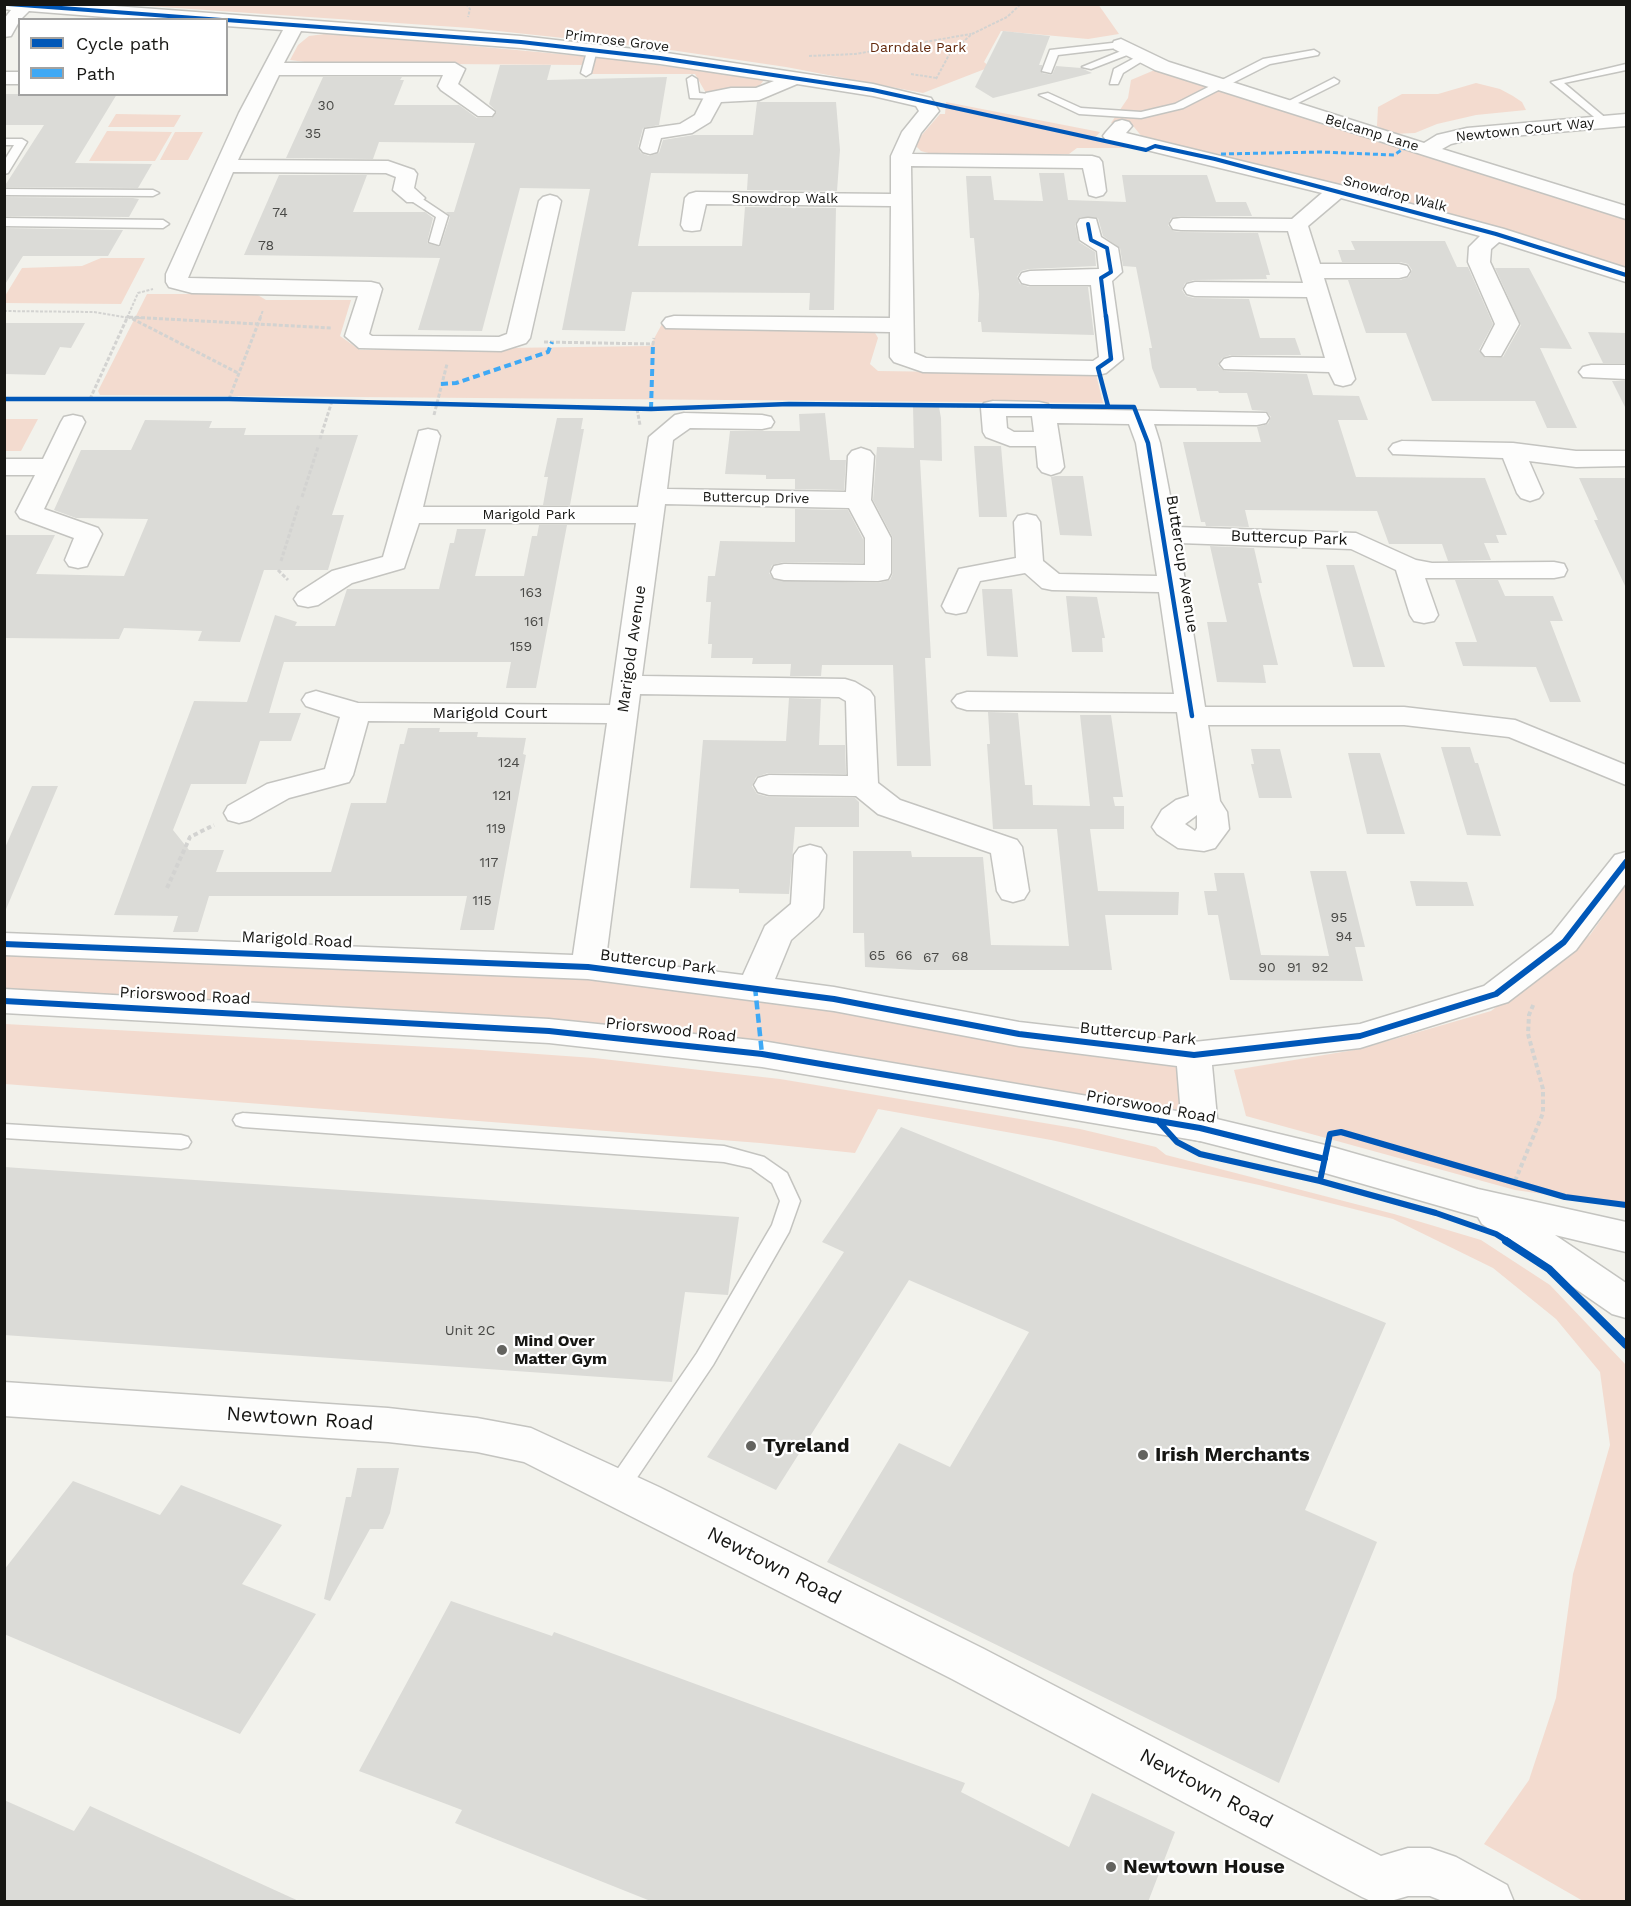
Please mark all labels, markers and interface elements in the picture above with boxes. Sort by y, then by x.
legend [18,18,228,96]
street label: Primrose Grove [564,26,670,56]
text: Cycle path [76,33,170,54]
park label: Darndale Park [870,40,966,56]
text: Path [76,63,116,84]
house number: 30 [318,98,334,114]
street label: Belcamp Lane [1323,111,1421,155]
street label: Newtown Court Way [1455,114,1595,146]
house number: 35 [305,126,321,142]
street label: Snowdrop Walk [1341,172,1449,216]
street label: Snowdrop Walk [732,191,838,207]
house number: 74 [272,205,288,221]
house number: 78 [258,238,274,254]
street label: Buttercup Drive [702,489,810,507]
street label: Buttercup Avenue [1162,494,1202,634]
street label: Marigold Park [482,507,576,523]
street label: Buttercup Park [1230,526,1348,550]
street label: Marigold Avenue [614,584,650,714]
house number: 163 [520,585,542,601]
house number: 161 [524,614,544,630]
house number: 159 [510,639,532,655]
street label: Marigold Court [432,703,548,723]
house number: 124 [498,755,520,771]
house number: 121 [492,788,512,804]
house number: 119 [486,821,506,837]
house number: 117 [480,855,498,871]
house number: 115 [472,893,492,909]
house number: 95 [1331,910,1347,926]
street label: Marigold Road [241,928,353,952]
house number: 94 [1335,929,1353,945]
street label: Buttercup Park [599,945,717,979]
house number: 65 [869,948,885,964]
house number: 66 [895,948,913,964]
house number: 68 [951,949,969,965]
house number: 67 [923,950,939,966]
house number: 90 [1258,960,1276,976]
house number: 91 [1287,960,1301,976]
house number: 92 [1312,960,1328,976]
street label: Priorswood Road [119,983,251,1009]
street label: Priorswood Road [605,1014,737,1046]
street label: Buttercup Park [1079,1018,1197,1050]
street label: Priorswood Road [1085,1086,1217,1128]
house number: Unit 2C [445,1323,495,1339]
place label: Mind Over Matter Gym [514,1331,607,1369]
marker: Mind Over Matter Gym [495,1343,509,1357]
street label: Newtown Road [226,1402,374,1436]
place label: Tyreland [763,1434,849,1458]
marker: Tyreland [744,1439,758,1453]
place label: Irish Merchants [1155,1443,1310,1467]
marker: Irish Merchants [1136,1448,1150,1462]
street label: Newtown Road [703,1522,845,1610]
street label: Newtown Road [1135,1744,1277,1834]
place label: Newtown House [1123,1855,1285,1879]
marker: Newtown House [1104,1860,1118,1874]

